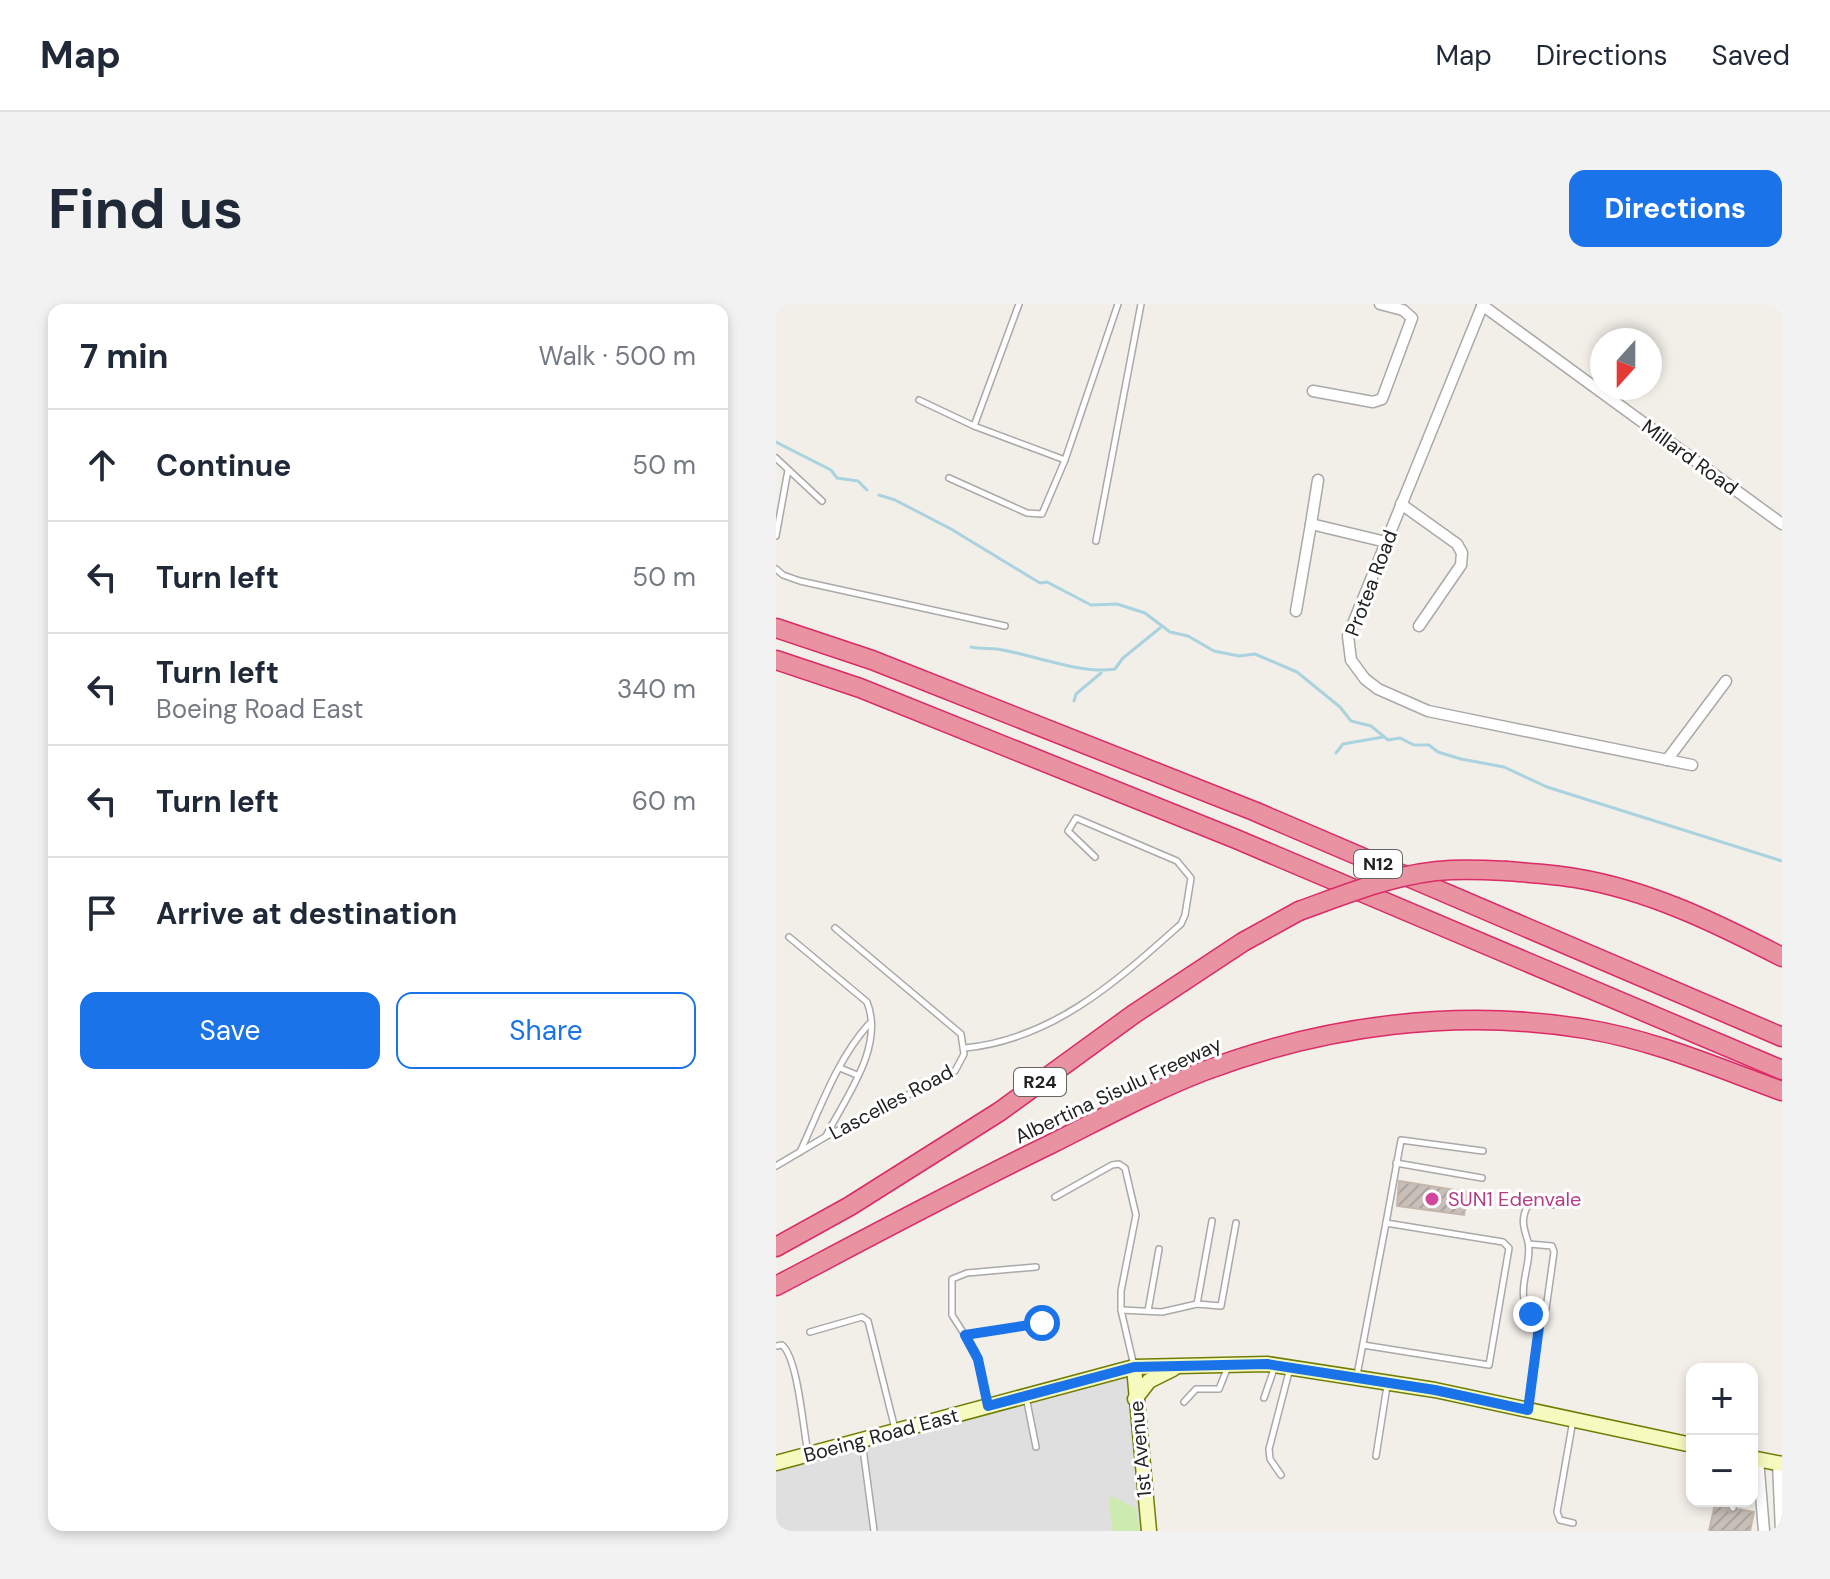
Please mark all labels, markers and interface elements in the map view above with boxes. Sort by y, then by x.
text: Map [40,30,121,80]
text: Map [1435,37,1492,74]
text: Directions [1536,37,1668,74]
text: Saved [1712,37,1790,74]
button: Directions [1569,170,1782,247]
text: Find us [48,172,243,245]
north arrow [1590,328,1662,400]
text: 7 min [80,334,169,379]
text: Walk · 500 m [539,339,696,373]
street label: Millard Road [1637,413,1743,501]
icon: ahead [80,443,124,487]
text: Continue [156,446,291,485]
text: 50 m [632,448,696,482]
street label: Protea Road [1339,526,1403,640]
icon: left [80,555,124,599]
text: Turn left [156,558,279,597]
text: 50 m [632,560,696,594]
text: Turn left [156,653,279,692]
icon: left [80,667,124,711]
text: 340 m [617,672,696,706]
text: Boeing Road East [156,692,363,726]
icon: left [80,779,124,823]
text: Turn left [156,782,279,821]
text: 60 m [632,784,696,818]
road number: N12 [1354,850,1402,878]
icon: arrive [80,891,124,935]
text: Arrive at destination [156,894,457,933]
button: Save [80,992,380,1069]
button: Share [396,992,696,1069]
street label: Albertina Sisulu Freeway [1010,1031,1226,1149]
street label: Lascelles Road [825,1058,957,1146]
road number: R24 [1014,1068,1066,1096]
place label: SUN1 Edenvale [1448,1186,1581,1212]
marker: SUN1 Edenvale [1423,1190,1441,1208]
route end [1513,1296,1549,1332]
route start [1024,1305,1060,1341]
map controls [1686,1363,1758,1507]
button: + [1686,1363,1758,1435]
street label: 1st Avenue [1123,1400,1157,1498]
street label: Boeing Road East [801,1402,962,1468]
button: − [1686,1435,1758,1507]

